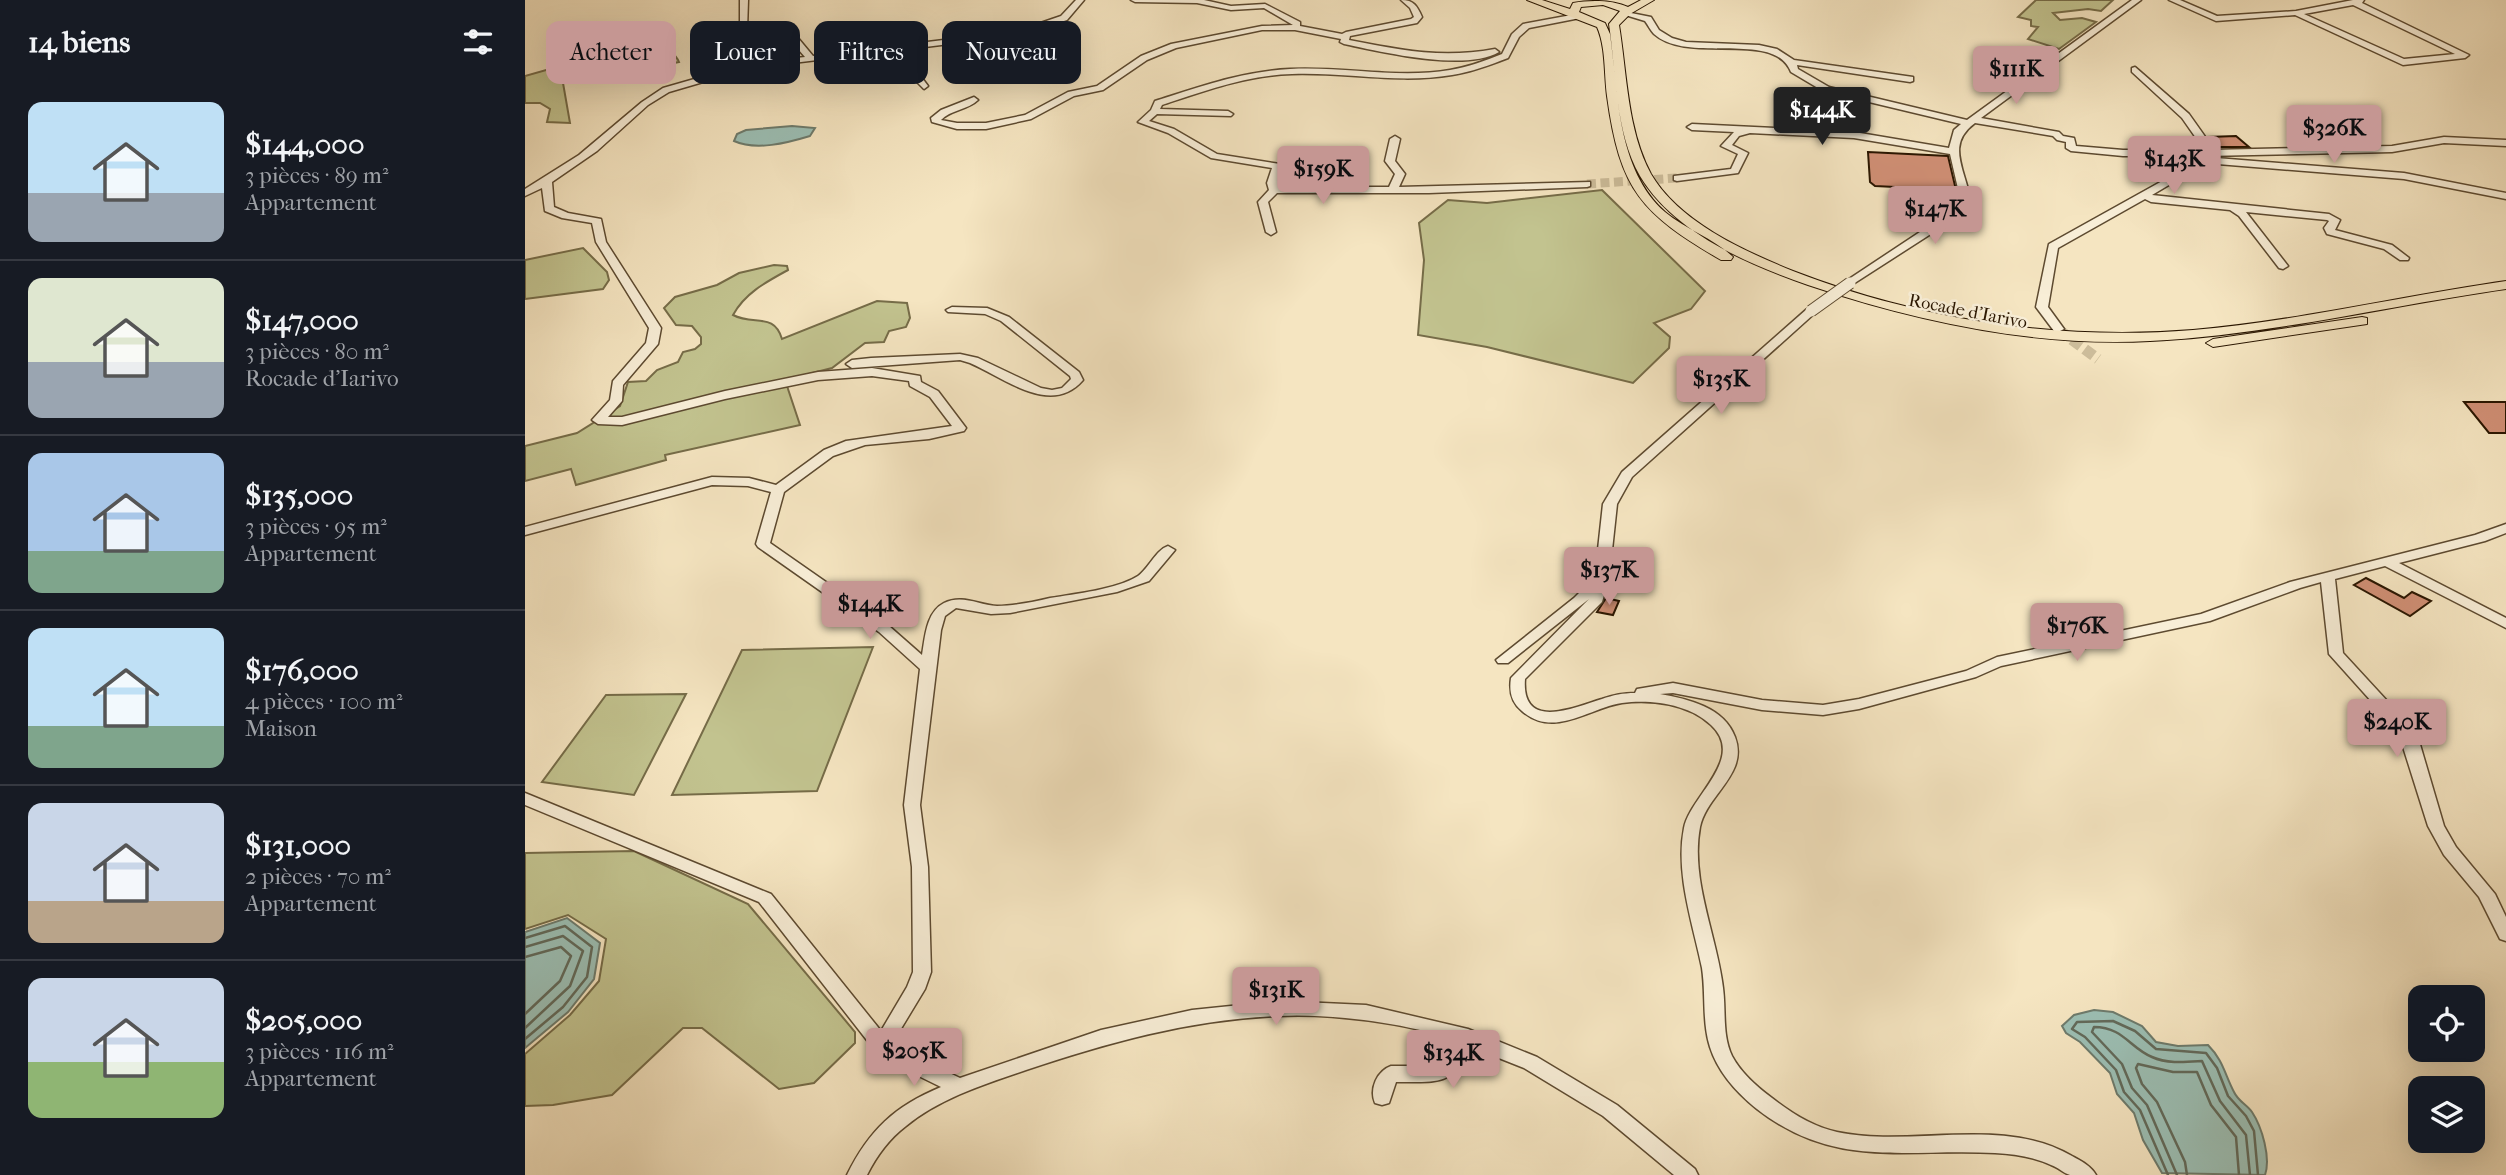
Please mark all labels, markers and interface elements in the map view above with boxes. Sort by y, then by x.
chip: Acheter [546,21,676,84]
chip: Louer [690,21,800,84]
chip: Filtres [814,21,928,84]
chip: Nouveau [942,21,1081,84]
icon: filters [459,23,497,61]
text: 14 biens [28,25,130,60]
pin: $111K [1967,46,2065,106]
text: $111K [1989,55,2043,82]
pin: $144K [1773,88,1871,147]
text: $144K [1790,96,1854,123]
pin: $326K [2285,106,2383,165]
text: $326K [2302,114,2366,141]
text: $144,000 [245,127,364,162]
icon: home [84,130,168,214]
pin: $143K [2125,136,2223,196]
text: $143K [2144,145,2204,172]
pin: $159K [1274,146,1372,206]
text: $159K [1293,155,1353,182]
text: 3 pièces · 89 m² [245,162,388,189]
pin: $147K [1886,187,1984,246]
text: Appartement [245,189,377,216]
text: $147K [1904,195,1966,222]
street label: Rocade d'Iarivo [1907,290,2029,333]
text: $147,000 [245,303,359,338]
icon: home [84,306,168,390]
text: 3 pièces · 80 m² [245,338,389,365]
pin: $135K [1672,356,1770,416]
text: Rocade d'Iarivo [245,365,399,392]
text: $135K [1693,365,1749,392]
text: $135,000 [245,478,353,513]
icon: home [84,481,168,565]
text: 3 pièces · 95 m² [245,513,387,540]
text: Appartement [245,540,377,567]
pin: $137K [1560,548,1658,607]
text: $137K [1580,556,1638,583]
pin: $144K [821,582,919,641]
text: $144K [838,590,902,617]
pin: $176K [2028,604,2126,663]
text: $176K [2046,612,2108,639]
text: $176,000 [245,653,359,688]
icon: home [84,656,168,740]
text: 4 pièces · 100 m² [245,688,402,715]
pin: $240K [2348,700,2446,759]
text: $240K [2363,708,2431,735]
text: Maison [245,715,317,742]
text: $131,000 [245,828,351,863]
icon: home [84,831,168,915]
text: 2 pièces · 70 m² [245,863,391,890]
text: Appartement [245,890,377,917]
pin: $131K [1227,968,1325,1027]
text: $131K [1248,976,1304,1003]
map controls [2408,985,2485,1153]
button: locate [2408,985,2485,1062]
text: $205,000 [245,1003,362,1038]
icon: home [84,1006,168,1090]
pin: $205K [865,1028,963,1088]
pin: $134K [1404,1030,1502,1090]
text: $205K [882,1037,946,1064]
text: 3 pièces · 116 m² [245,1038,394,1065]
text: $134K [1423,1039,1483,1066]
text: Appartement [245,1065,377,1092]
button: layers [2408,1076,2485,1153]

